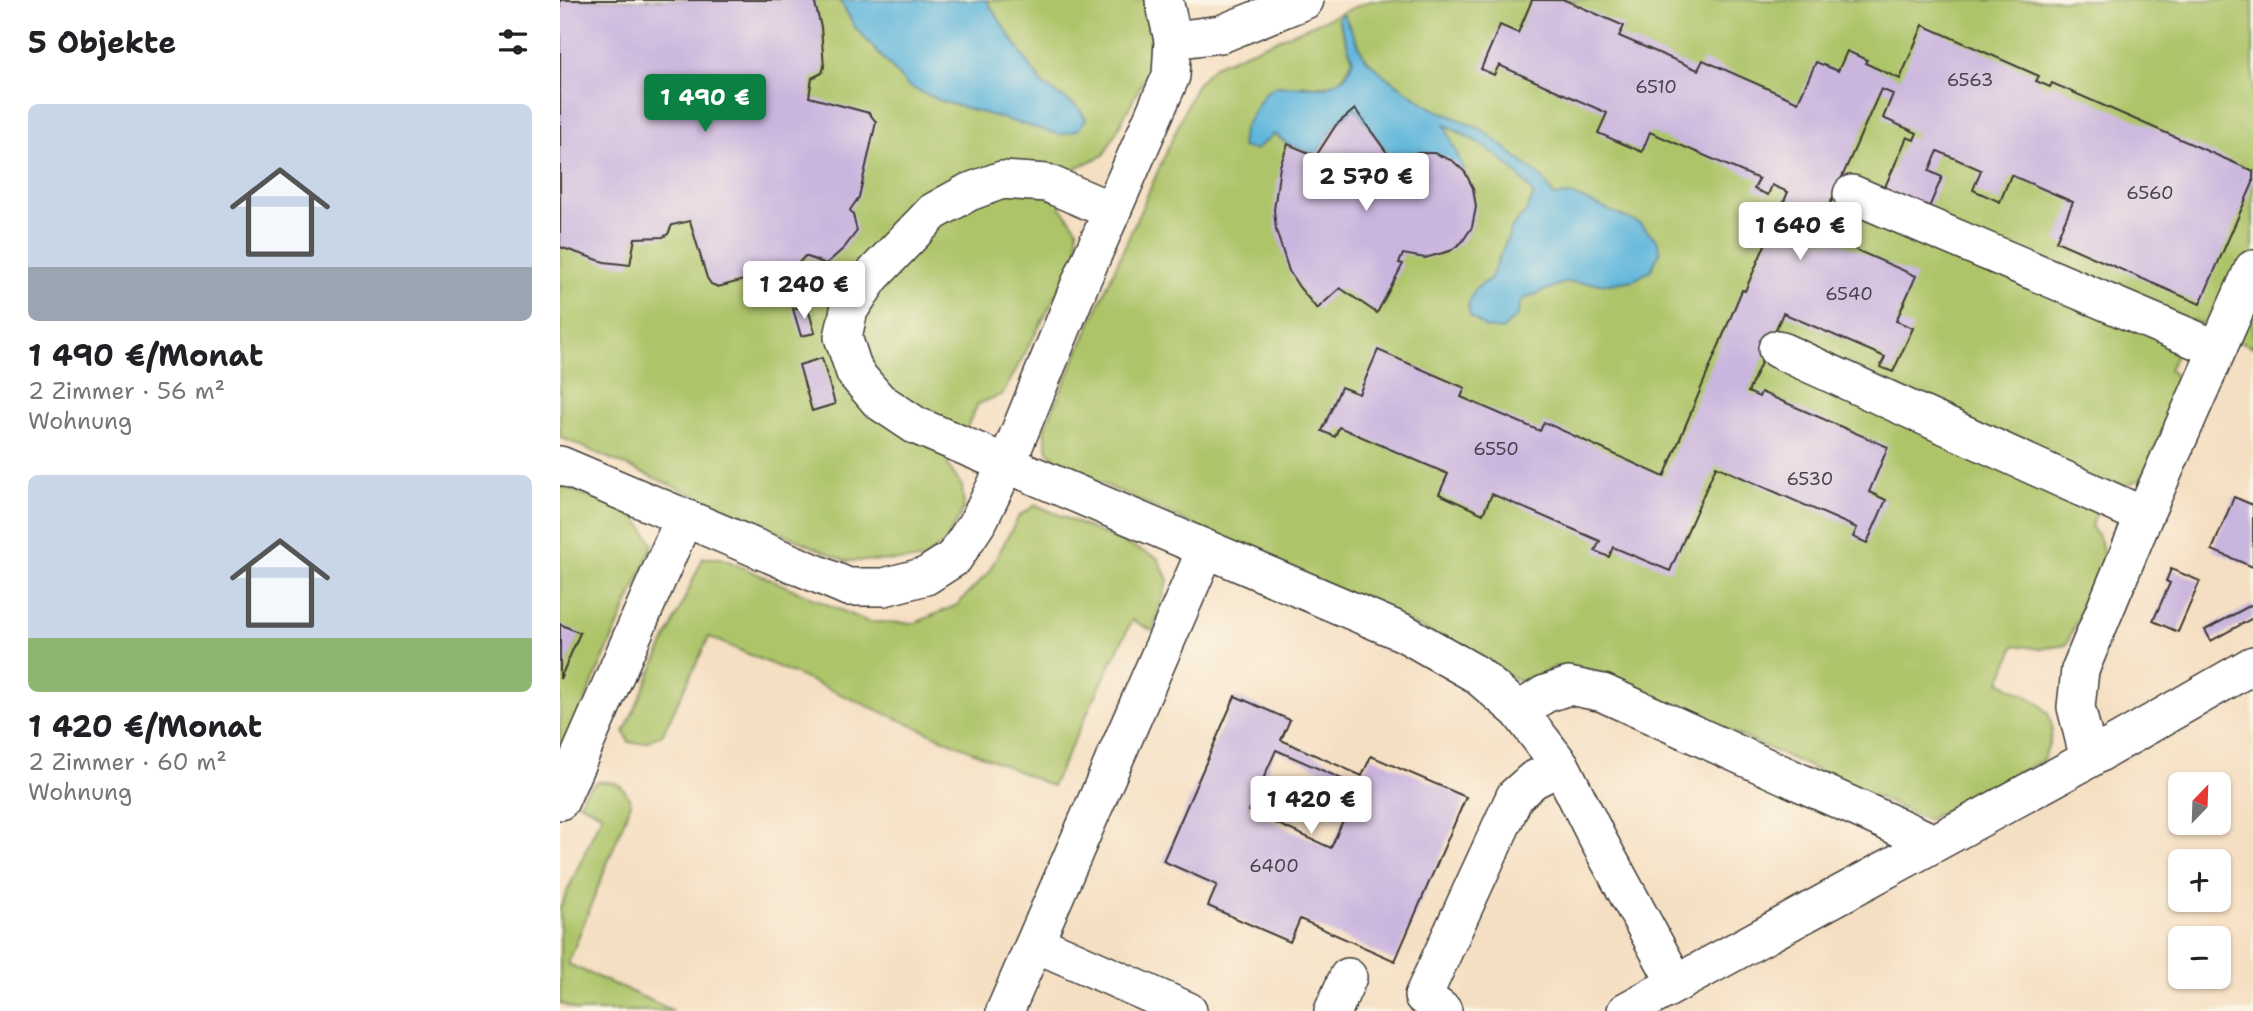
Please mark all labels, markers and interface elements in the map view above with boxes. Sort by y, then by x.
text: 5 Objekte [28,22,176,63]
icon: filters [494,23,532,61]
house number: 6563 [1947,68,1993,92]
pin: 1 490 € [640,74,770,134]
house number: 6510 [1635,75,1677,99]
text: 1 490 € [660,82,750,112]
icon: home [217,149,343,275]
pin: 2 570 € [1301,154,1431,213]
text: 2 570 € [1319,161,1413,191]
house number: 6560 [2126,181,2174,205]
pin: 1 640 € [1735,202,1865,262]
text: 1 640 € [1755,210,1845,240]
pin: 1 240 € [739,262,869,321]
text: 1 240 € [759,269,849,299]
house number: 6540 [1825,282,1873,306]
text: 1 490 €/Monat [28,335,263,376]
text: 2 Zimmer · 56 m² [28,376,225,406]
text: Wohnung [28,406,132,436]
house number: 6550 [1473,437,1519,461]
house number: 6530 [1787,467,1833,491]
icon: home [217,520,343,646]
text: 1 420 €/Monat [28,706,262,747]
text: 2 Zimmer · 60 m² [28,747,227,777]
north arrow [2168,772,2231,835]
map controls [2168,772,2231,989]
pin: 1 420 € [1246,776,1376,836]
text: Wohnung [28,777,132,807]
text: 1 420 € [1267,784,1355,814]
button: + [2168,849,2231,912]
house number: 6400 [1249,854,1299,878]
button: − [2168,926,2231,989]

